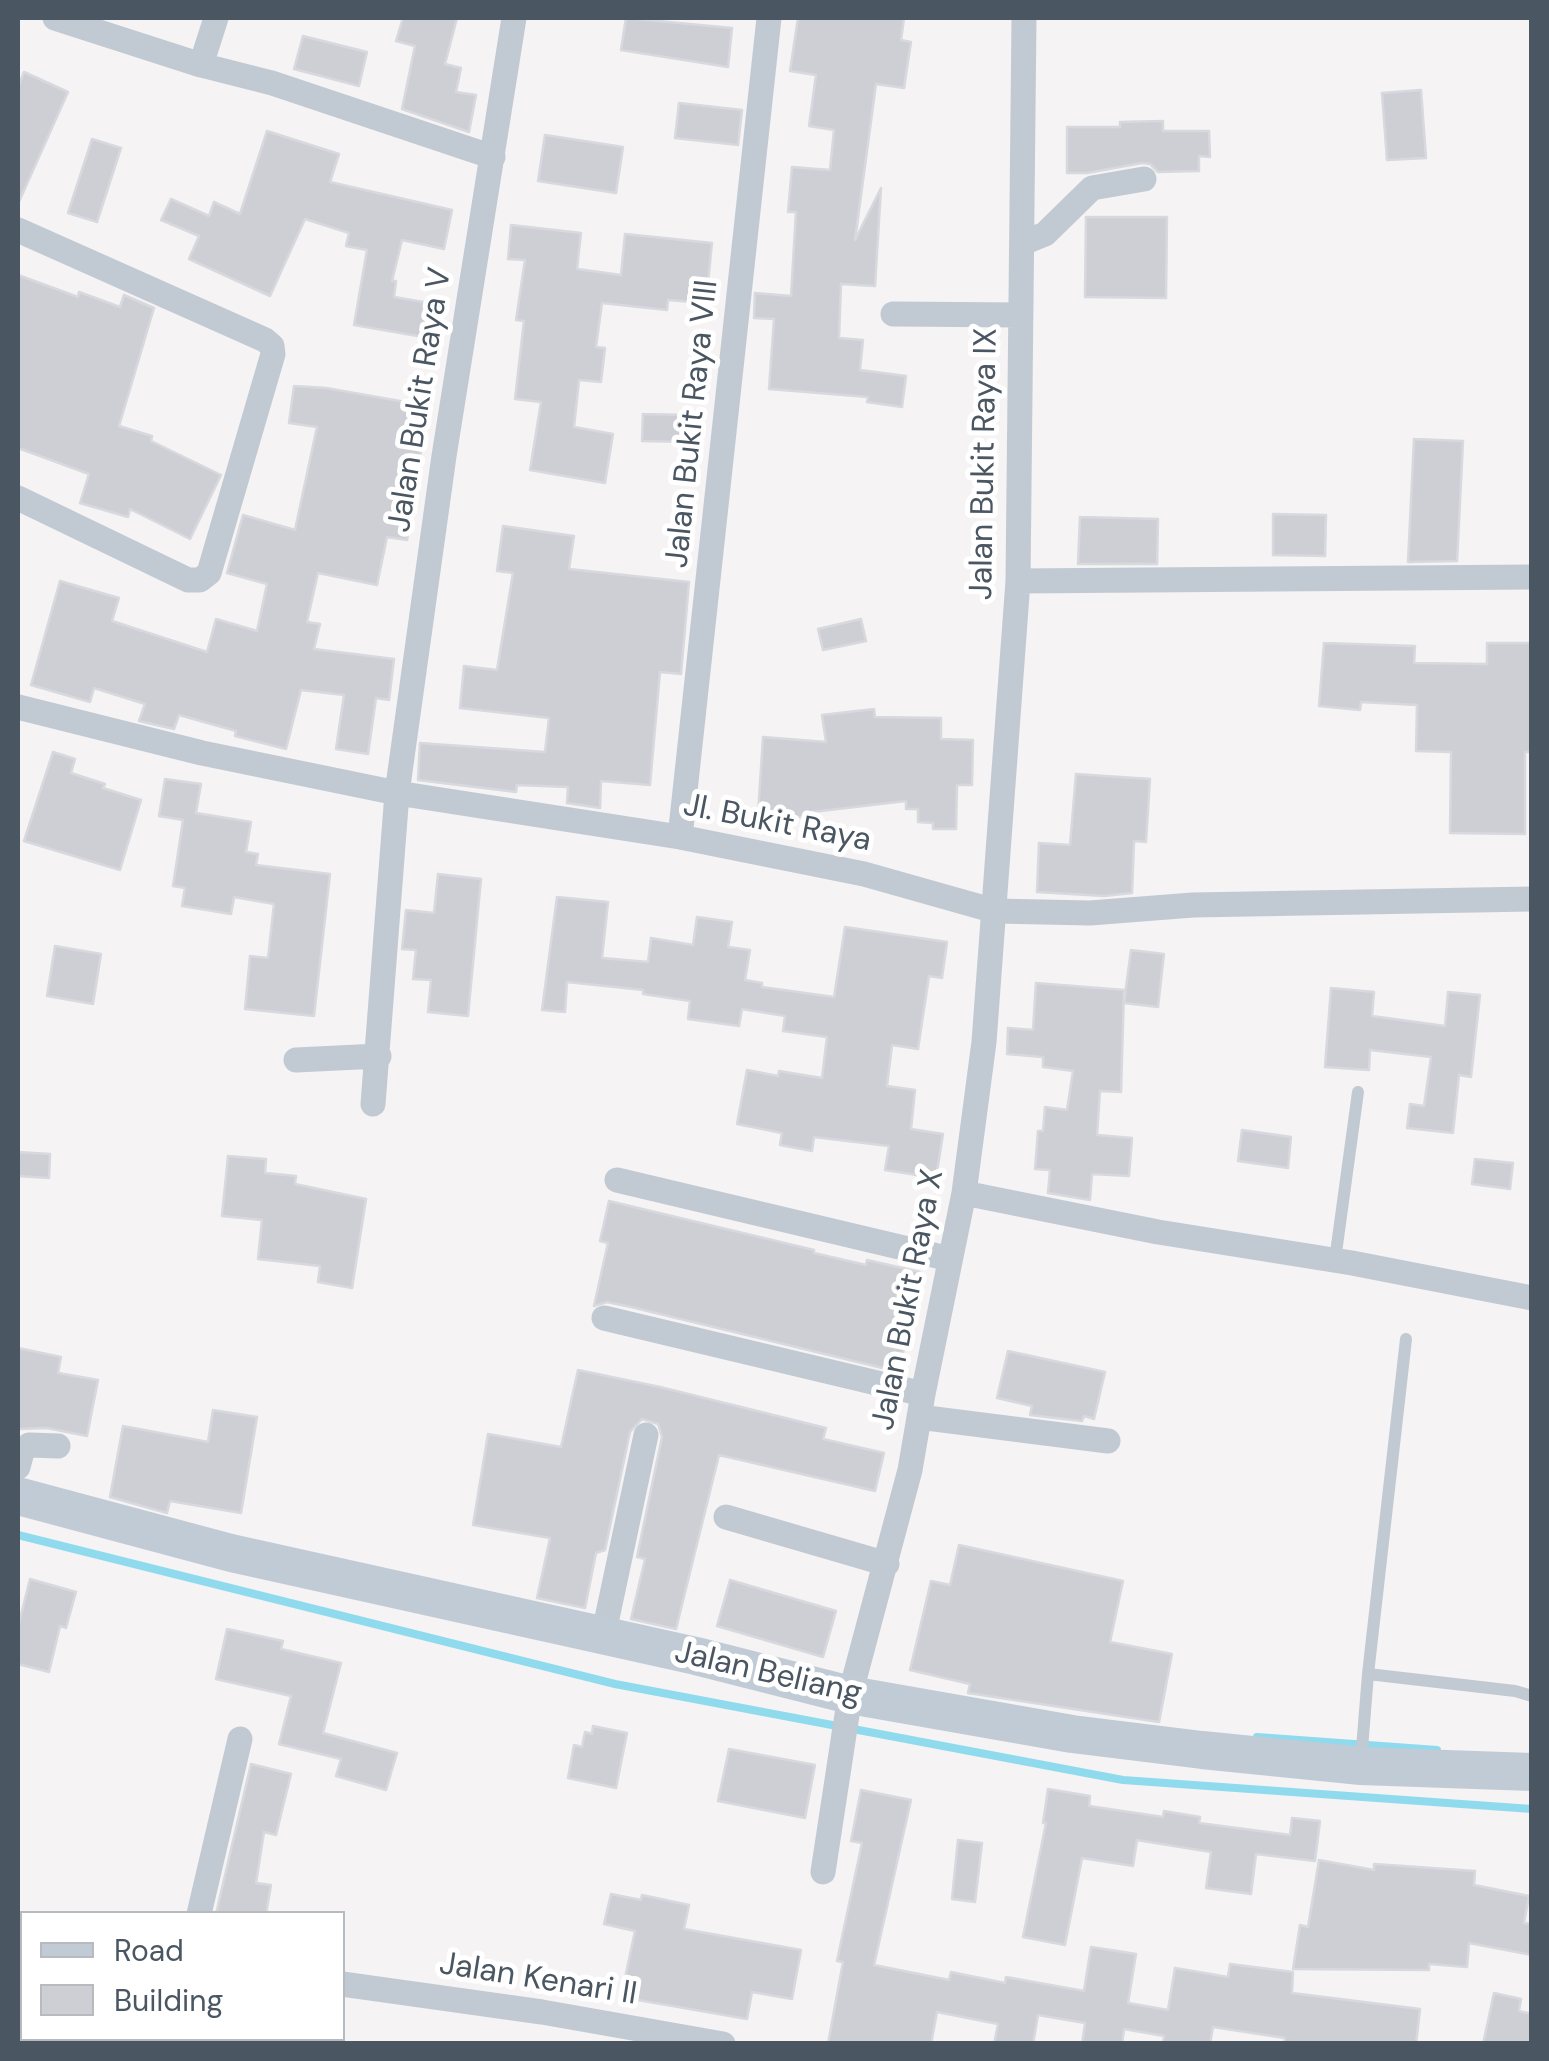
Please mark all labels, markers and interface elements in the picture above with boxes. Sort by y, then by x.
street label: Jalan Bukit Raya V [381,265,461,535]
street label: Jalan Bukit Raya VIII [659,278,727,570]
street label: Jalan Bukit Raya IX [963,328,1007,600]
street label: Jl. Bukit Raya [680,787,874,861]
street label: Jalan Bukit Raya X [865,1166,953,1434]
street label: Jalan Beliang [671,1634,865,1714]
legend [20,1911,345,2041]
text: Road [114,1931,184,1970]
street label: Jalan Kenari II [436,1945,640,2015]
text: Building [114,1981,223,2020]

